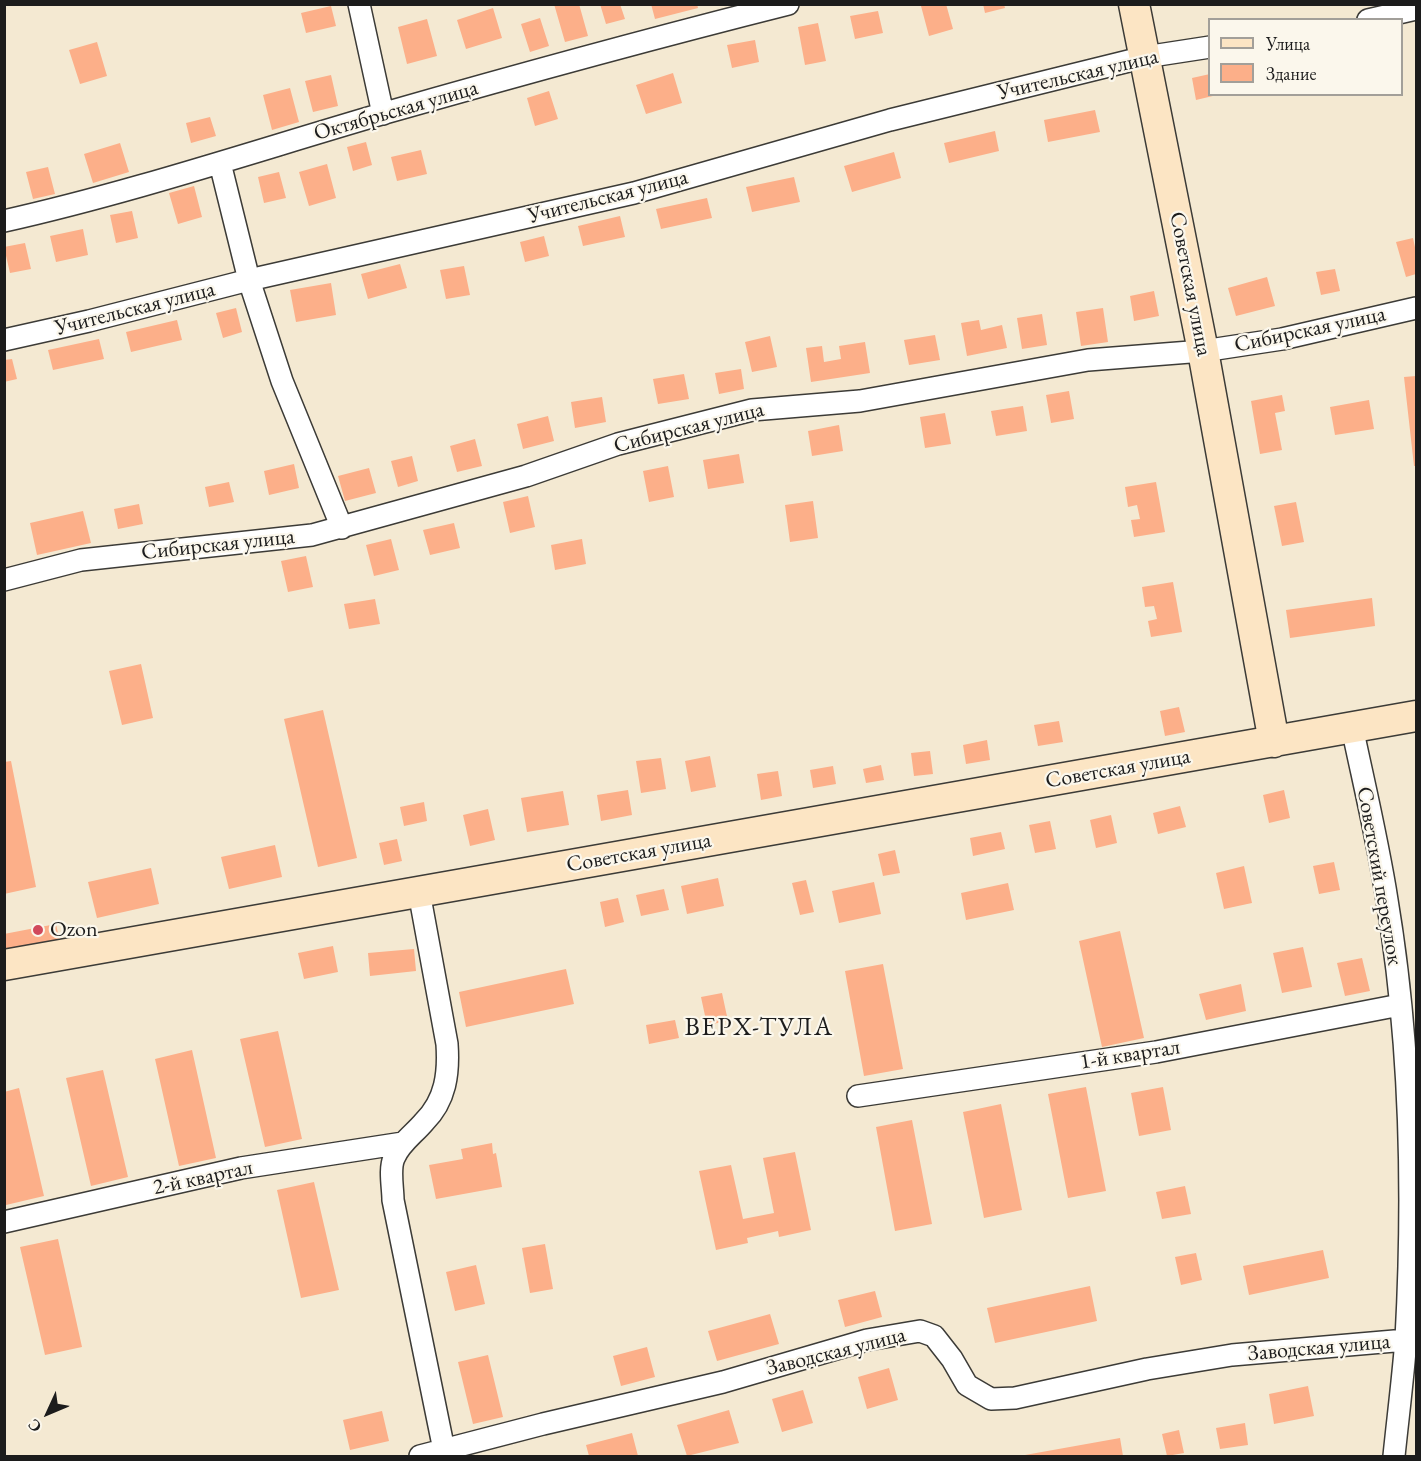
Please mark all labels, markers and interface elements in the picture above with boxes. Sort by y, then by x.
legend [1208,18,1403,96]
text: Улица [1266,32,1310,55]
street label: Учительская улица [995,44,1161,106]
text: Здание [1266,62,1316,85]
street label: Октябрьская улица [311,75,481,147]
street label: Учительская улица [525,164,691,230]
street label: Советская улица [1163,210,1217,358]
street label: Учительская улица [52,276,218,342]
street label: Сибирская улица [1232,301,1388,359]
street label: Сибирская улица [611,397,767,459]
street label: Сибирская улица [140,524,296,566]
street label: Советская улица [1044,743,1192,795]
street label: Советский переулок [1350,785,1408,967]
street label: Советская улица [565,827,713,879]
place label: Ozon [50,917,98,943]
marker: Ozon [31,923,45,937]
district label: ВЕРХ-ТУЛА [684,1012,834,1044]
street label: 1-й квартал [1078,1034,1182,1076]
street label: 2-й квартал [151,1155,255,1201]
street label: Заводская улица [763,1322,909,1382]
street label: Заводская улица [1247,1329,1391,1367]
north arrow [18,1383,78,1443]
text: С [23,1414,46,1437]

